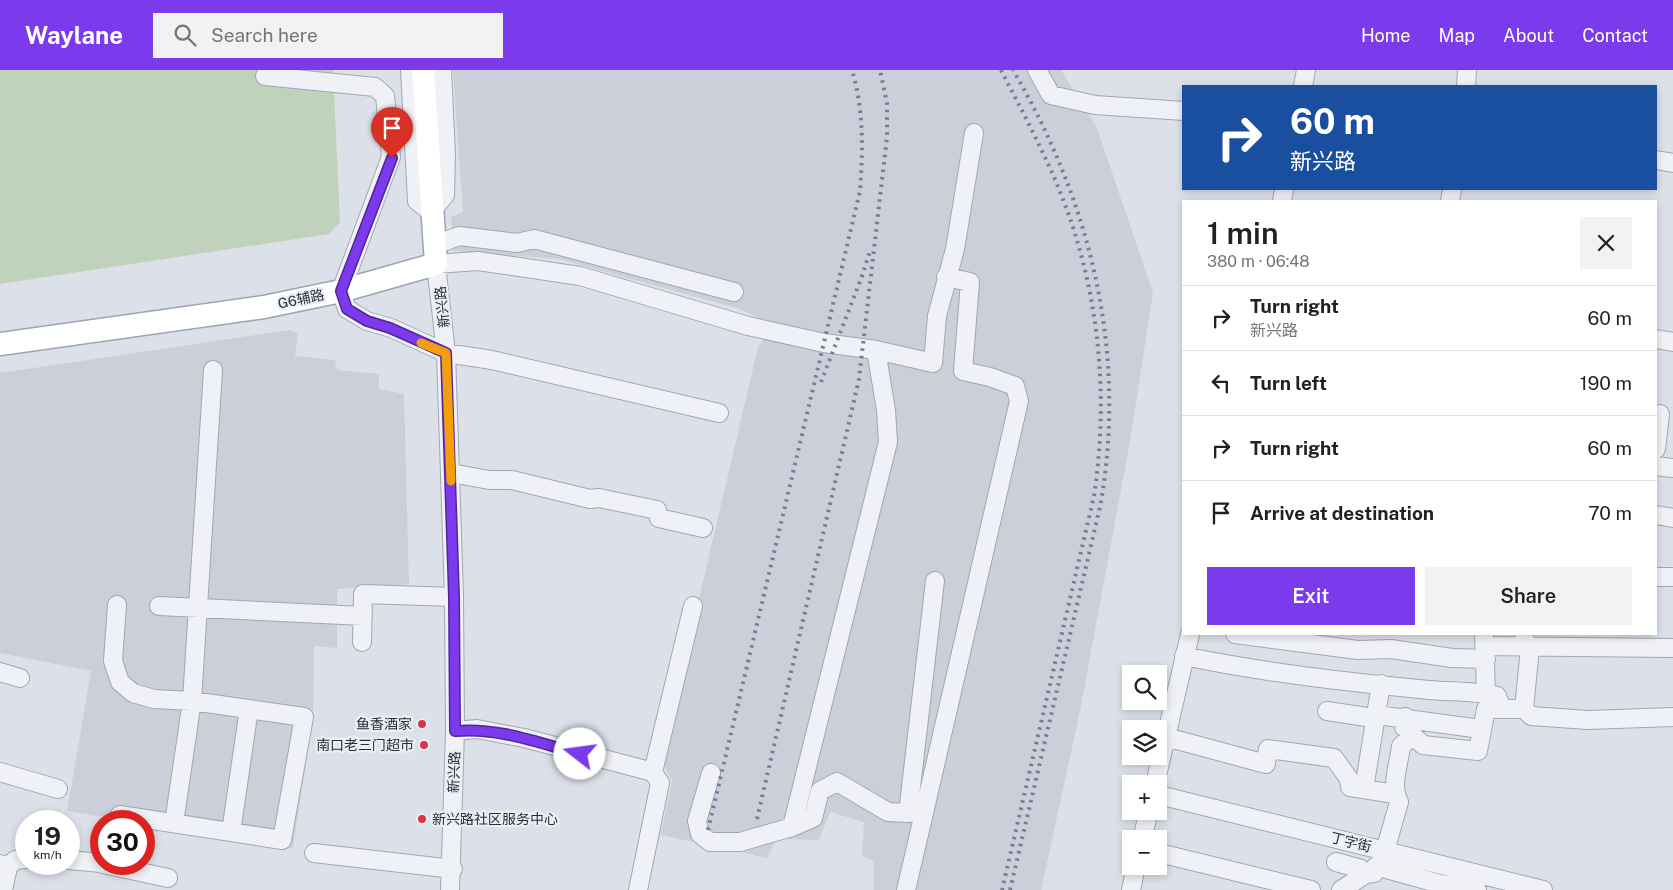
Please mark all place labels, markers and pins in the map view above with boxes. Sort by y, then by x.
pin [371,107,413,158]
place label: 鱼香酒家 [356,716,412,732]
marker: 鱼香酒家 [416,718,428,730]
place label: 南口老三门超市 [316,737,414,753]
marker: 南口老三门超市 [418,739,430,751]
place label: 新兴路社区服务中心 [432,811,558,827]
marker: 新兴路社区服务中心 [416,813,428,825]

